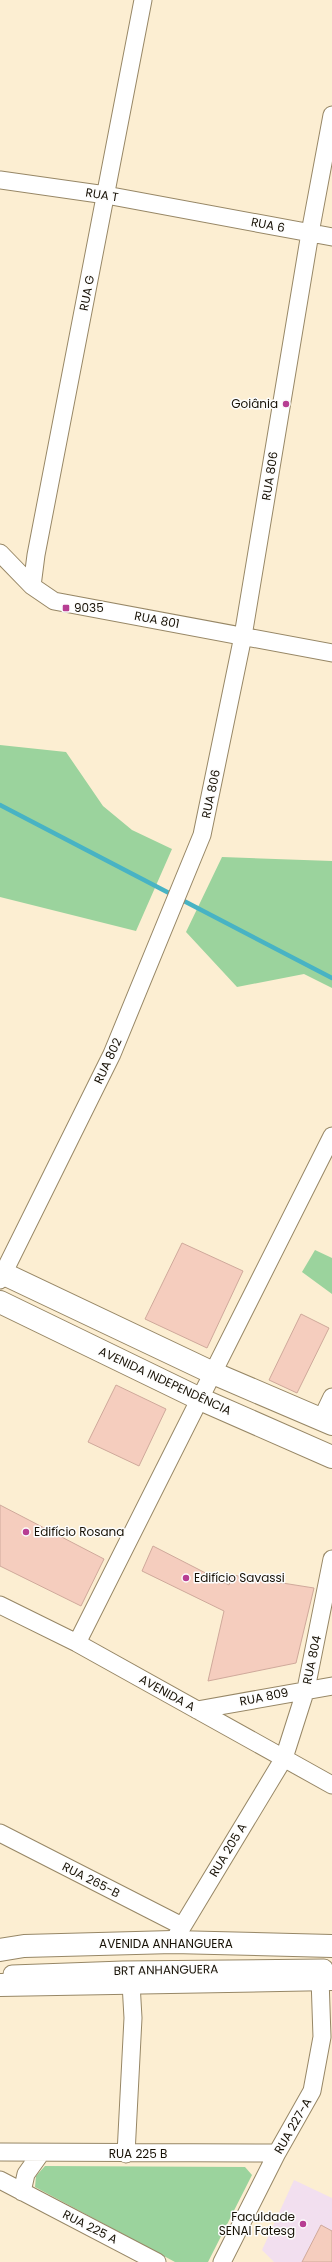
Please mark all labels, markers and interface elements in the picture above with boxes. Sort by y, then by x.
street label: RUA T [84,184,120,206]
street label: RUA 6 [250,213,287,236]
street label: RUA G [75,274,98,312]
place label: Goiânia [231,395,278,412]
marker: Goiânia [281,399,291,409]
street label: RUA 806 [257,450,282,502]
place label: 9035 [74,599,104,616]
marker: 9035 [61,603,71,613]
street label: RUA 801 [133,607,181,632]
street label: RUA 806 [197,768,224,820]
street label: RUA 802 [90,1035,126,1086]
street label: AVENIDA INDEPENDÊNCIA [96,1342,234,1419]
place label: Edifício Rosana [34,1523,124,1540]
marker: Edifício Rosana [21,1527,31,1537]
place label: Edifício Savassi [194,1569,285,1586]
marker: Edifício Savassi [181,1573,191,1583]
street label: RUA 804 [298,1634,325,1686]
street label: AVENIDA A [136,1670,198,1715]
street label: RUA 809 [238,1683,290,1710]
street label: RUA 205 A [205,1820,250,1880]
street label: RUA 265-B [59,1858,123,1901]
street label: AVENIDA ANHANGUERA [99,1935,233,1952]
street label: BRT ANHANGUERA [114,1960,218,1979]
street label: RUA 227-A [270,2095,315,2157]
street label: RUA 225 B [109,2145,167,2162]
street label: RUA 225 A [60,2206,121,2248]
place label: Faculdade SENAI Fatesg [219,2208,295,2239]
marker: Faculdade SENAI Fatesg [298,2219,308,2229]

